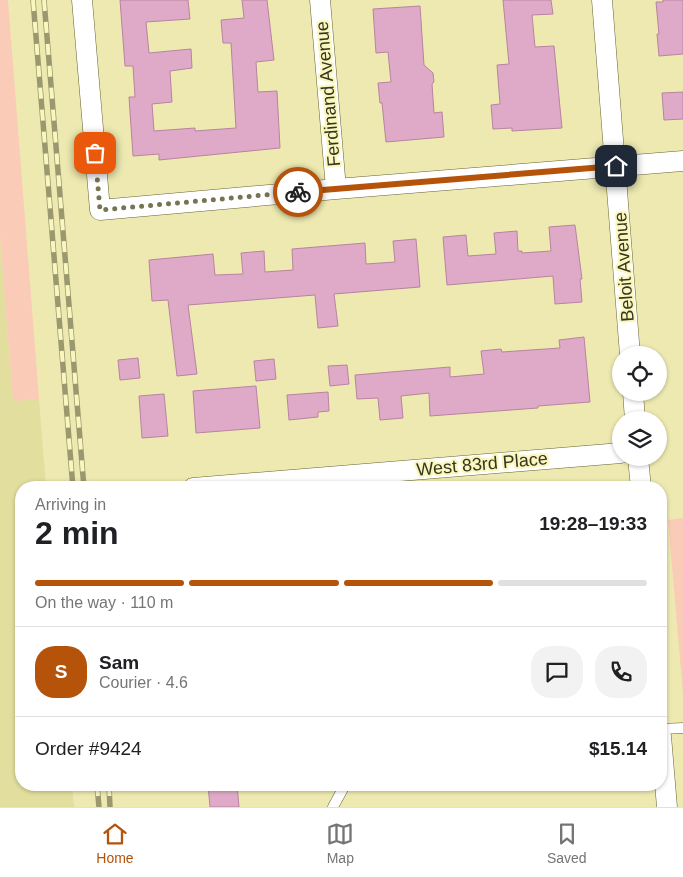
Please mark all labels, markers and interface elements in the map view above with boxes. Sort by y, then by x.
street label: Ferdinand Avenue [312,21,344,167]
pin [74,132,116,174]
icon: bag [81,139,109,167]
pin [595,145,637,187]
icon: home [602,152,630,180]
courier [273,167,323,217]
icon: bike [284,178,312,206]
street label: Beloit Avenue [610,212,638,322]
map controls [612,346,667,466]
button: locate [612,346,667,401]
button: layers [612,411,667,466]
street label: West 83rd Place [416,448,548,480]
text: Arriving in [35,496,106,513]
text: 19:28–19:33 [539,513,647,534]
text: 2 min [35,515,119,551]
text: On the way · 110 m [35,594,173,611]
button: chat [531,646,583,698]
button: phone [595,646,647,698]
text: Sam [99,652,139,673]
text: S [55,661,67,682]
text: Courier · 4.6 [99,674,188,691]
text: Order #9424 [35,738,142,759]
text: $15.14 [589,738,647,759]
tab: Home [96,820,134,866]
tab: Map [326,820,354,866]
tab: Saved [547,820,587,866]

